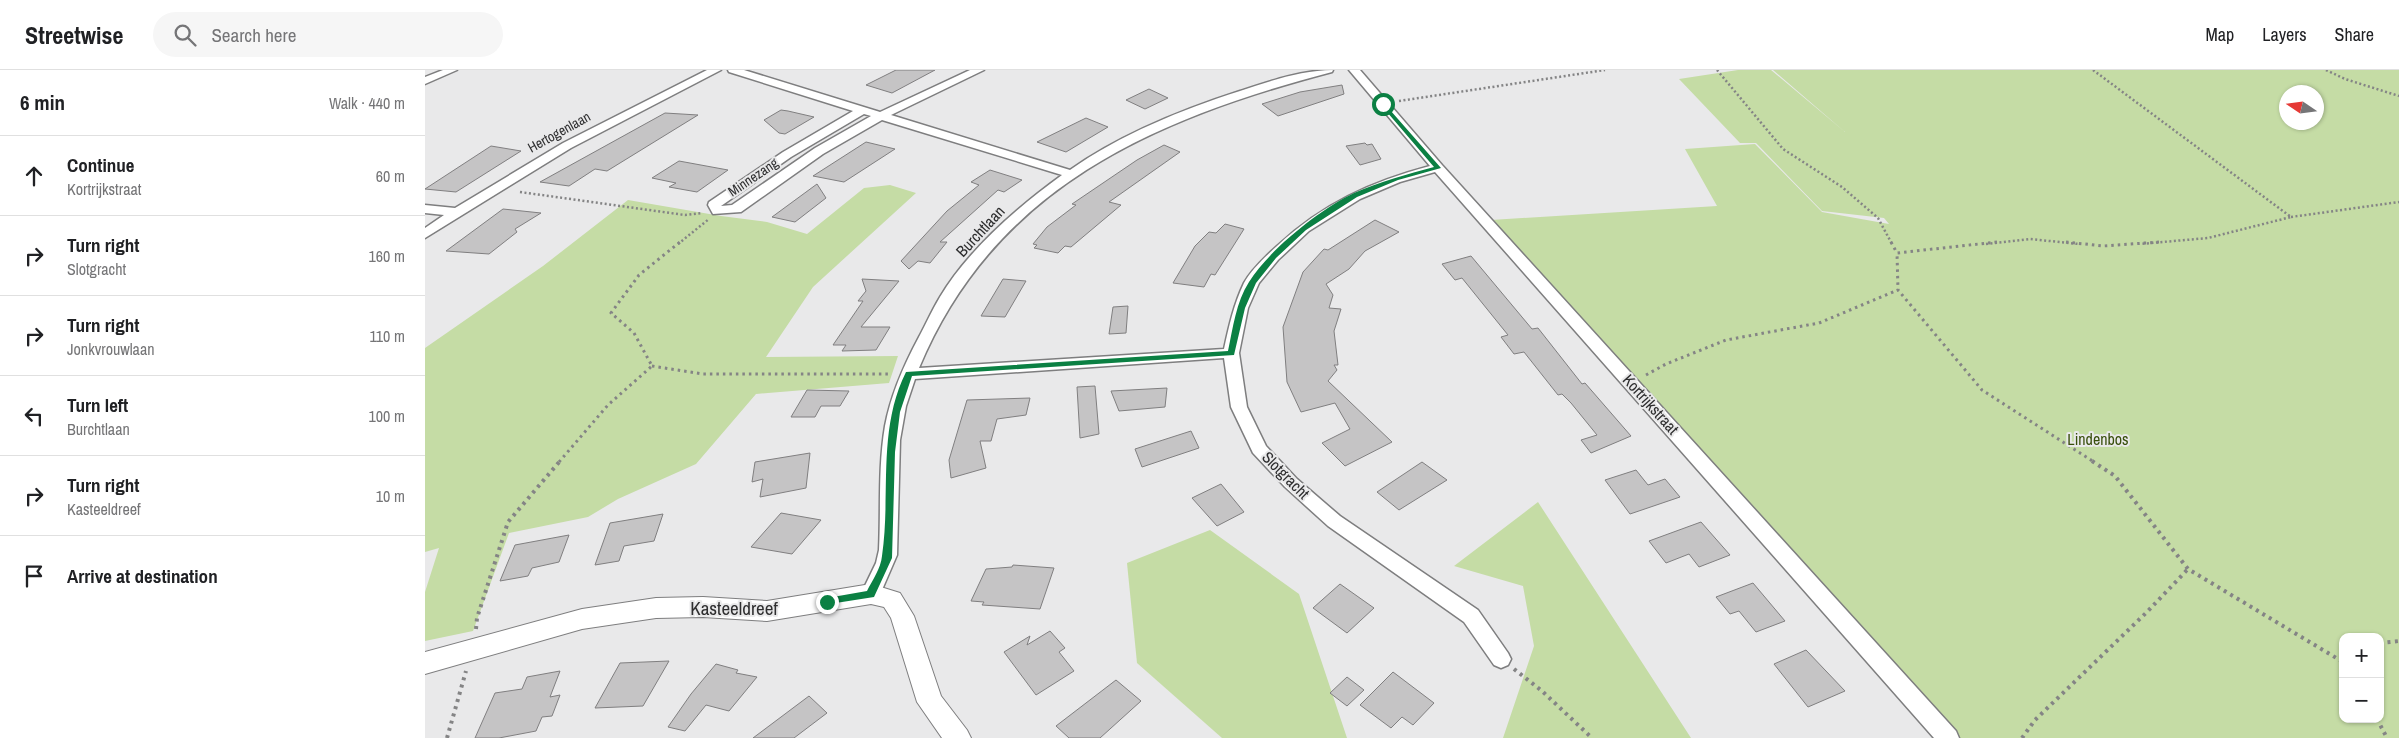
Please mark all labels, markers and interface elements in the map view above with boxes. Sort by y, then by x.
search box [153,12,503,57]
text: Streetwise [25,19,123,51]
icon: search [171,21,199,49]
text: Search here [211,22,296,48]
text: Map [2206,22,2234,47]
text: Layers [2262,22,2307,47]
text: Share [2335,22,2374,47]
north arrow [2279,85,2324,130]
text: 6 min [20,88,65,117]
text: Walk · 440 m [329,92,405,114]
route start [1372,93,1395,116]
street label: Hertogenlaan [524,107,594,157]
text: Continue [67,152,135,178]
street label: Minnezang [724,153,782,200]
icon: ahead [20,162,48,190]
text: 60 m [376,165,405,187]
text: Kortrijkstraat [67,178,141,200]
street label: Burchtlaan [951,201,1009,261]
text: Turn right [67,232,139,258]
icon: right [20,242,48,270]
text: 160 m [369,245,405,267]
text: Slotgracht [67,258,126,280]
text: Turn right [67,312,139,338]
icon: right [20,322,48,350]
text: 110 m [369,325,405,347]
text: Jonkvrouwlaan [67,338,155,360]
street label: Kortrijkstraat [1618,369,1684,439]
text: Turn left [67,392,128,418]
icon: left [20,402,48,430]
text: 100 m [369,405,405,427]
text: Burchtlaan [67,418,130,440]
park label: Lindenbos [2067,428,2129,450]
street label: Slotgracht [1257,446,1315,504]
text: Turn right [67,472,139,498]
icon: right [20,482,48,510]
text: 10 m [376,485,405,507]
text: Kasteeldreef [67,498,141,520]
icon: arrive [20,562,48,590]
text: Arrive at destination [67,563,218,589]
route end [816,591,839,614]
street label: Kasteeldreef [690,595,778,621]
map controls [2339,633,2384,723]
button: + [2339,633,2384,678]
button: − [2339,678,2384,723]

